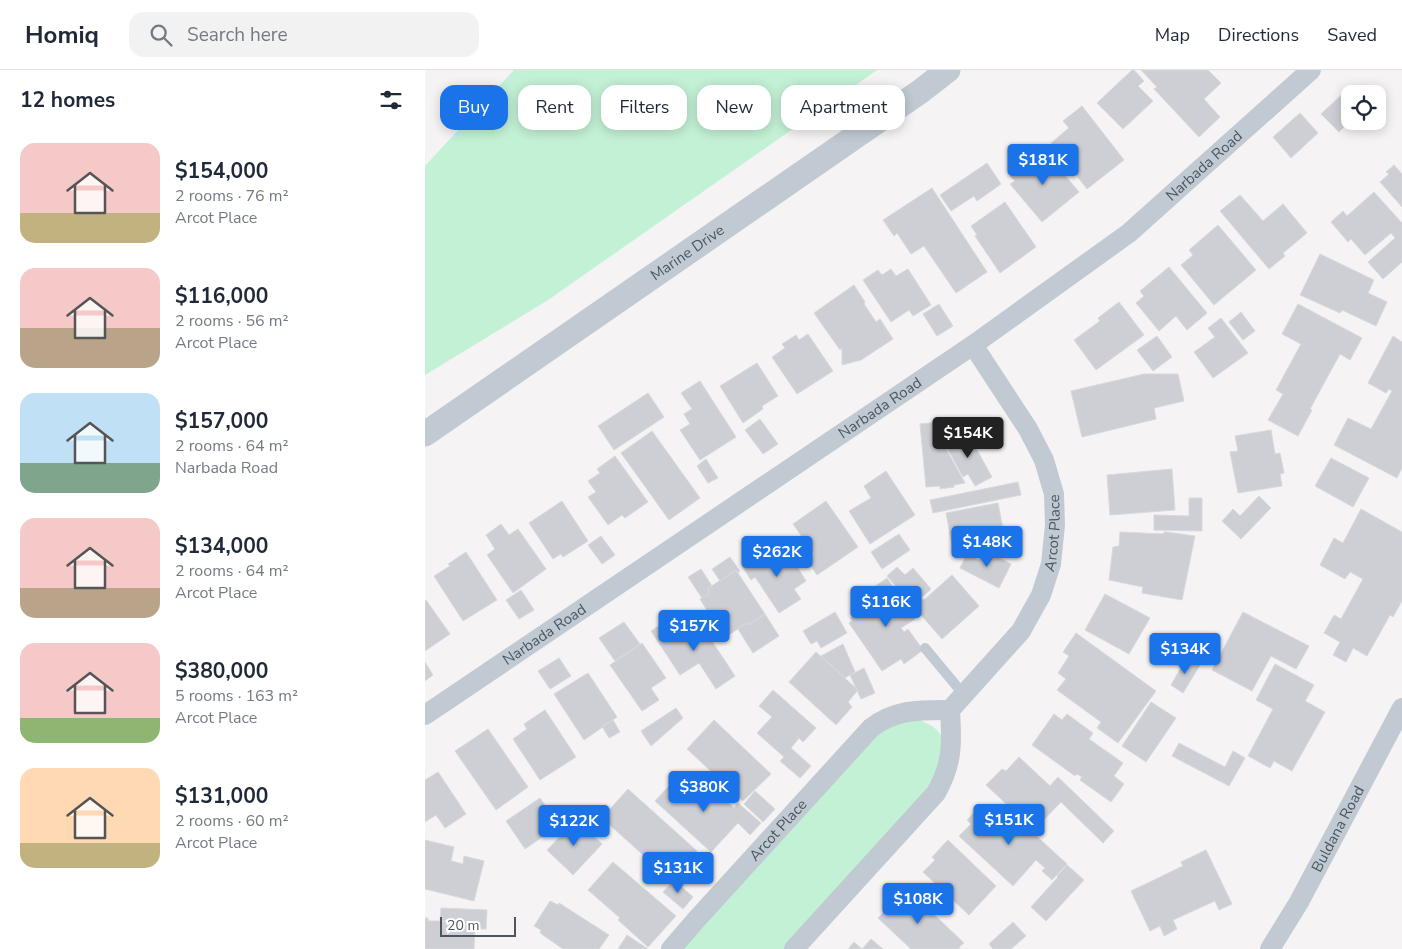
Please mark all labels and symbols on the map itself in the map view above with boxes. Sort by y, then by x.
street label: Narbada Road [1161,126,1247,205]
pin: $181K [1008,144,1078,186]
street label: Marine Drive [646,220,728,285]
street label: Narbada Road [834,372,926,443]
pin: $154K [933,416,1003,459]
street label: Arcot Place [1039,494,1065,574]
pin: $148K [952,526,1022,568]
pin: $262K [742,536,812,578]
pin: $116K [851,586,921,628]
street label: Narbada Road [499,599,590,670]
pin: $157K [659,610,729,652]
pin: $134K [1150,632,1220,675]
pin: $380K [669,770,739,813]
street label: Buldana Road [1307,782,1369,875]
street label: Arcot Place [745,795,811,865]
pin: $122K [539,804,609,847]
pin: $151K [974,804,1044,846]
pin: $131K [643,852,713,894]
pin: $108K [883,882,953,925]
scale bar [440,914,516,937]

